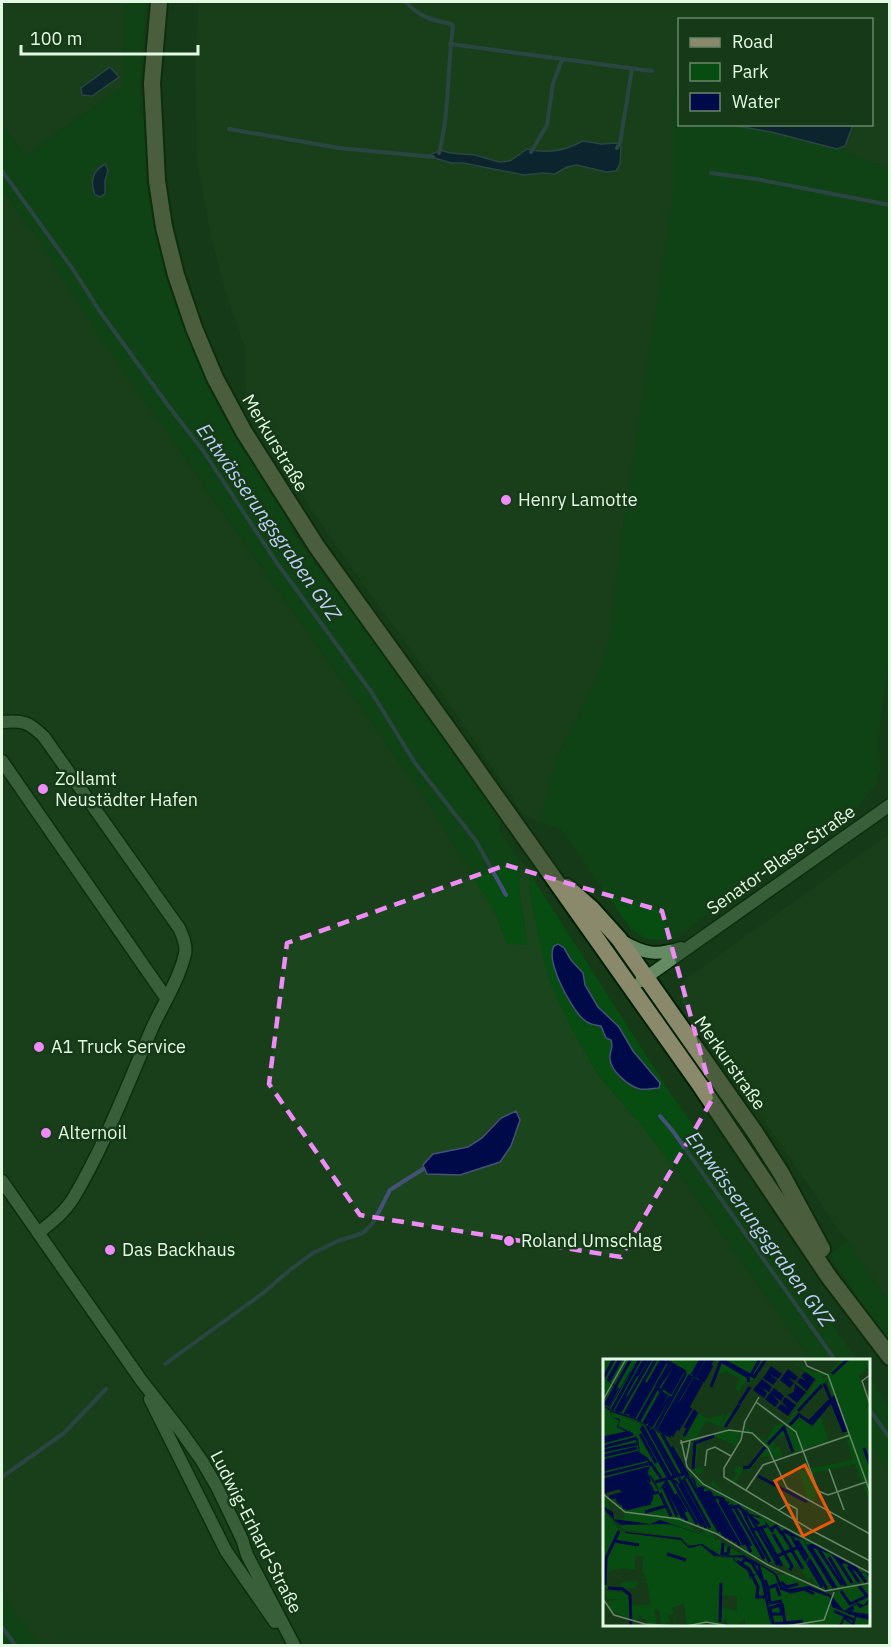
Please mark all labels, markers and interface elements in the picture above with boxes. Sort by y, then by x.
scale bar [21,18,198,56]
legend [678,18,873,126]
text: 100 m [30,27,82,50]
text: Road [732,30,773,53]
text: Park [732,60,769,83]
text: Water [732,90,781,113]
street label: Merkurstraße [237,390,314,496]
water label: Entwässerungsgraben GVZ [191,417,349,627]
place label: Henry Lamotte [518,488,638,511]
marker: Henry Lamotte [499,493,513,507]
place label: Zollamt Neustädter Hafen [55,767,198,811]
marker: Zollamt Neustädter Hafen [36,782,50,796]
street label: Senator-Blase-Straße [702,800,860,920]
street label: Merkurstraße [690,1011,771,1114]
place label: A1 Truck Service [51,1035,186,1058]
marker: A1 Truck Service [32,1040,46,1054]
place label: Alternoil [58,1121,127,1144]
water label: Entwässerungsgraben GVZ [680,1125,842,1333]
marker: Alternoil [39,1126,53,1140]
place label: Roland Umschlag [521,1229,662,1252]
marker: Roland Umschlag [502,1234,516,1248]
place label: Das Backhaus [122,1238,235,1261]
marker: Das Backhaus [103,1243,117,1257]
inset map [603,1359,870,1626]
street label: Ludwig-Erhard-Straße [205,1447,307,1617]

